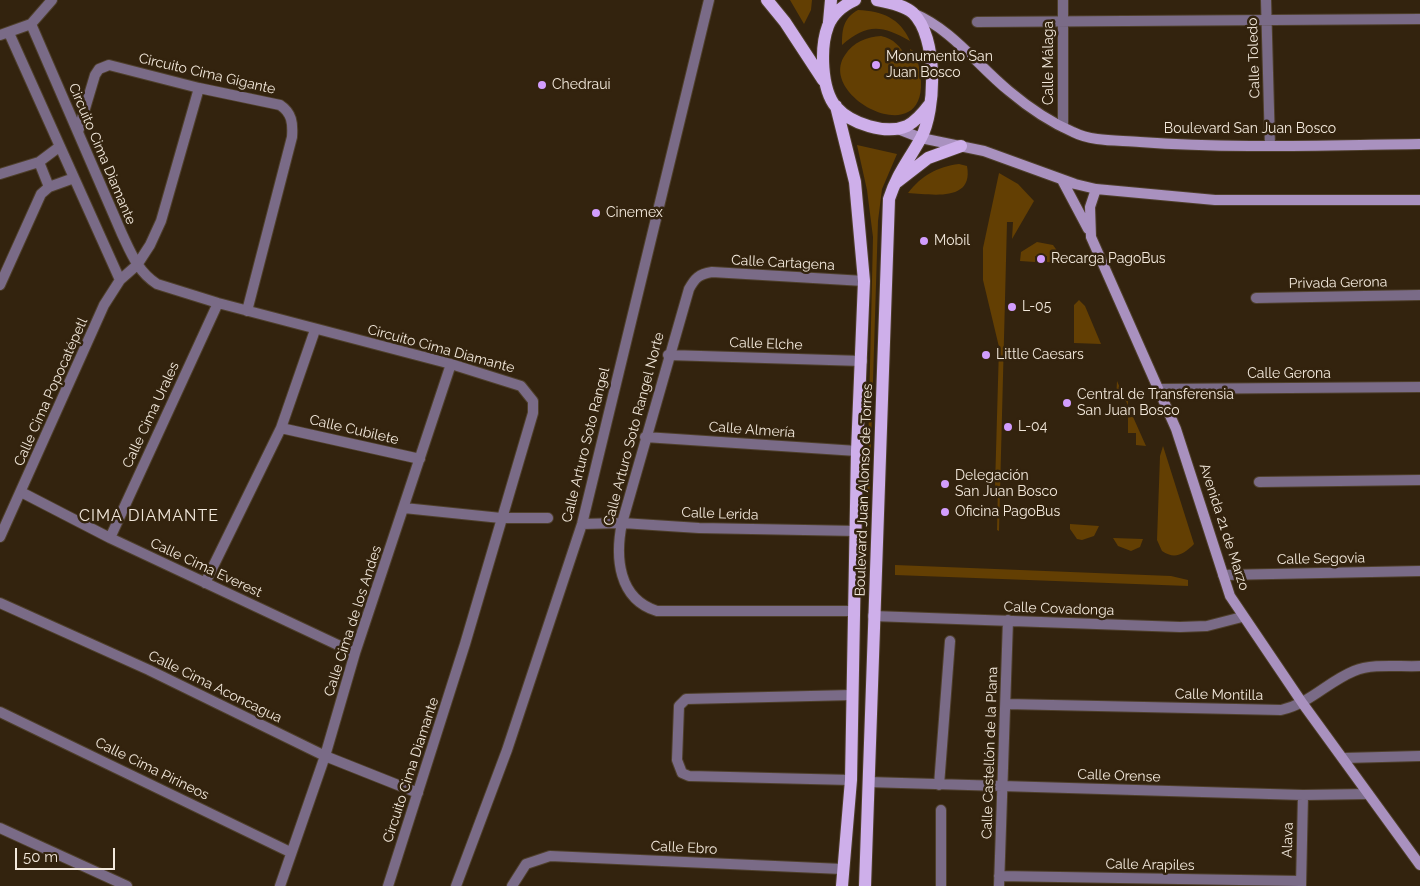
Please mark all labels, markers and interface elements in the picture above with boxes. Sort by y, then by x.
street label: Calle Toledo [1244,17,1264,99]
street label: Calle Málaga [1041,21,1057,105]
place label: Monumento San Juan Bosco [886,49,993,82]
street label: Circuito Cima Gigante [137,50,277,98]
marker: Monumento San Juan Bosco [870,59,882,71]
place label: Chedraui [552,77,611,93]
marker: Chedraui [536,79,548,91]
street label: Circuito Cima Diamante [65,81,139,227]
street label: Boulevard San Juan Bosco [1164,121,1336,137]
place label: Cinemex [606,205,663,221]
marker: Cinemex [590,207,602,219]
place label: Mobil [934,233,970,249]
marker: Mobil [918,235,930,247]
place label: Recarga PagoBus [1051,251,1166,267]
street label: Calle Cartagena [731,252,835,274]
marker: Recarga PagoBus [1035,253,1047,265]
street label: Privada Gerona [1289,274,1387,292]
place label: L-05 [1022,299,1051,315]
marker: L-05 [1006,301,1018,313]
street label: Calle Cima Popocatépetl [11,315,91,469]
street label: Circuito Cima Diamante [366,321,516,377]
street label: Calle Arturo Soto Rangel Norte [600,330,668,528]
street label: Calle Elche [729,334,803,354]
place label: Little Caesars [996,347,1084,363]
marker: Little Caesars [980,349,992,361]
street label: Calle Cima Urales [119,359,183,471]
street label: Calle Arturo Soto Rangel [559,366,613,524]
street label: Calle Gerona [1247,366,1331,382]
street label: Boulevard Juan Alonso de Torres [852,383,876,597]
place label: Central de Transferensia San Juan Bosco [1077,387,1234,420]
marker: Central de Transferensia San Juan Bosco [1061,397,1073,409]
street label: Calle Cubilete [308,412,400,448]
street label: Calle Almería [708,419,796,441]
place label: L-04 [1018,419,1047,435]
marker: L-04 [1002,421,1014,433]
street label: Avenida 21 de Marzo [1196,461,1252,593]
place label: Delegación San Juan Bosco [955,468,1058,501]
marker: Delegación San Juan Bosco [939,478,951,490]
street label: Calle Lerida [681,504,759,524]
place label: Oficina PagoBus [955,504,1060,520]
district label: CIMA DIAMANTE [77,506,221,526]
marker: Oficina PagoBus [939,506,951,518]
street label: Calle Cima Everest [147,535,265,601]
street label: Calle Cima de los Andes [321,543,385,699]
street label: Calle Segovia [1277,550,1365,568]
street label: Calle Covadonga [1003,599,1115,619]
street label: Calle Cima Aconcagua [145,647,285,727]
street label: Calle Castellón de la Plana [979,666,1001,840]
street label: Calle Montilla [1175,686,1263,704]
street label: Circuito Cima Diamante [380,695,442,845]
street label: Calle Cima Pirineos [92,734,212,804]
street label: Calle Orense [1077,766,1161,786]
street label: Alava [1279,822,1297,858]
scale bar [18,838,118,870]
street label: Calle Ebro [650,838,718,858]
text: 50 m [23,848,58,866]
street label: Calle Arapiles [1105,856,1195,874]

